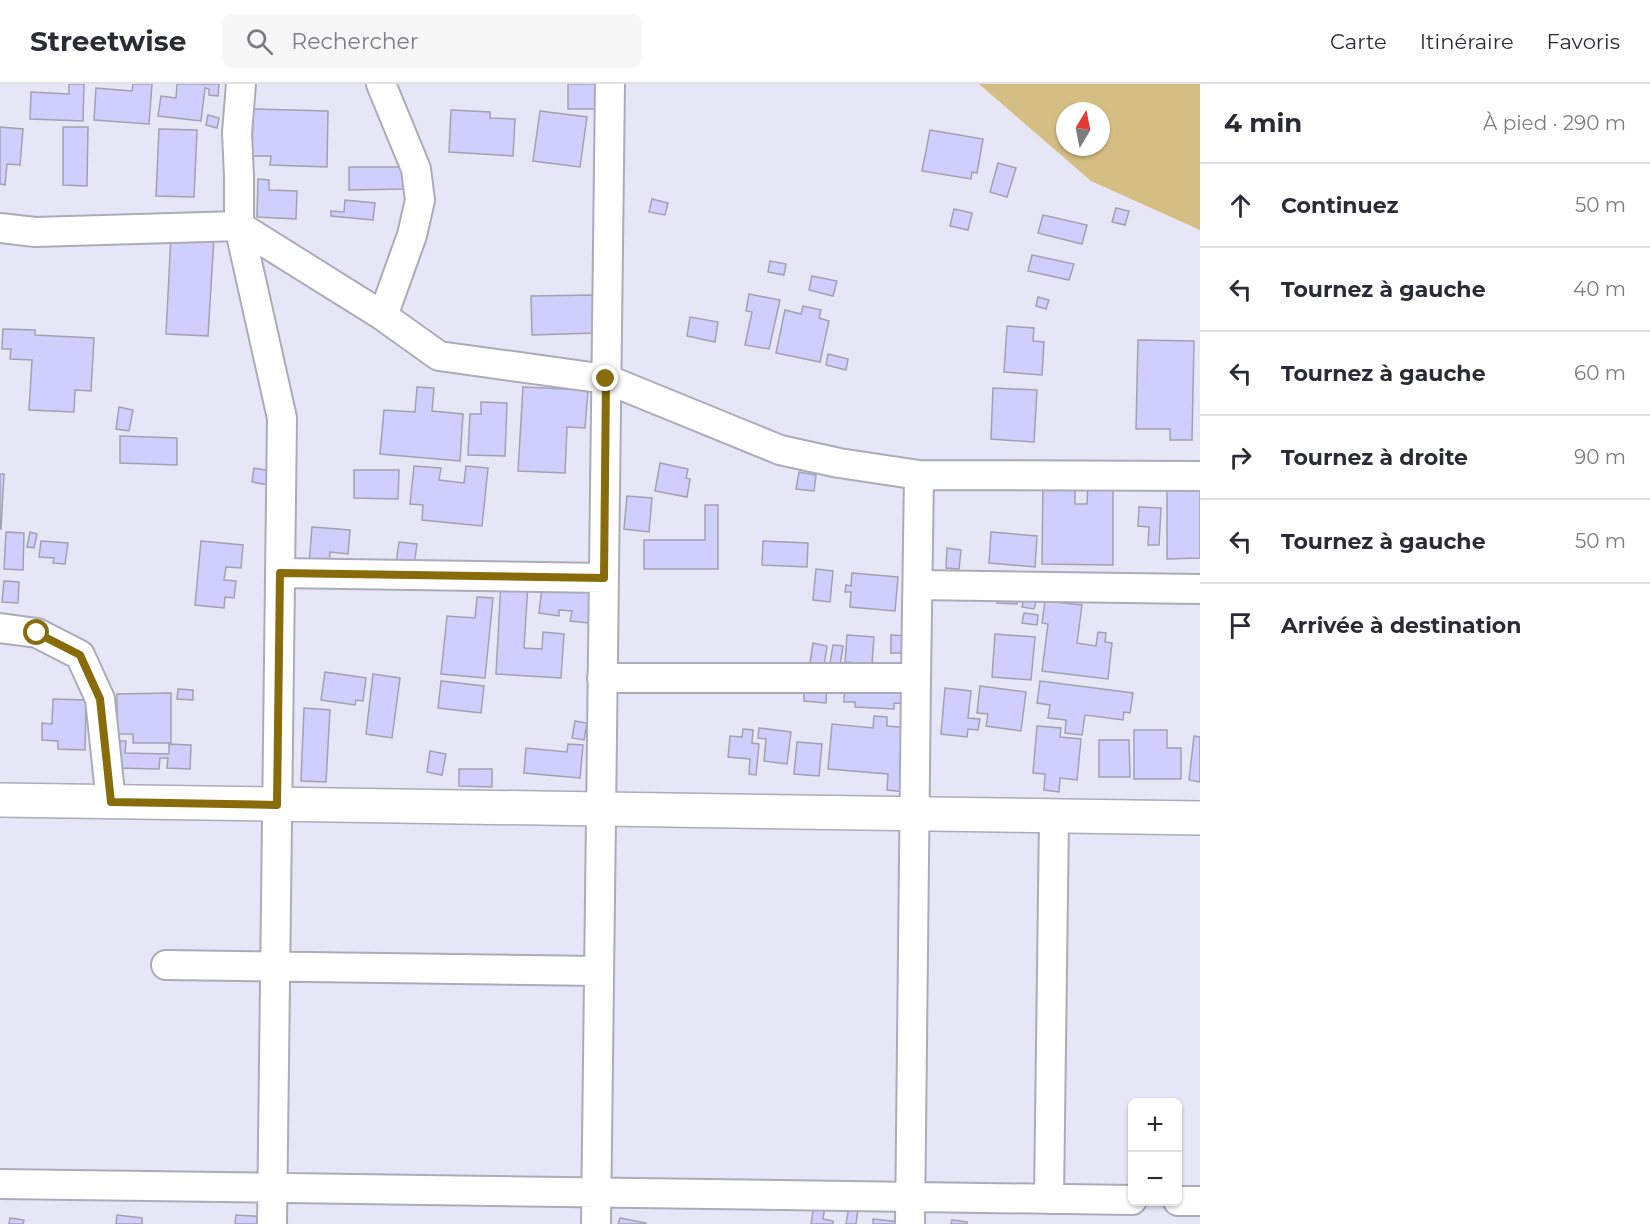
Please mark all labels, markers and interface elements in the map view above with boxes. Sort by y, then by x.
search box [222,14,642,68]
text: Streetwise [30,24,186,58]
icon: search [243,25,276,58]
text: Rechercher [291,28,419,55]
text: Carte [1330,29,1387,54]
text: Itinéraire [1420,29,1514,54]
text: Favoris [1547,29,1620,54]
north arrow [1056,102,1110,156]
text: 4 min [1224,107,1302,139]
text: À pied · 290 m [1483,111,1626,135]
icon: ahead [1224,189,1257,222]
text: Continuez [1281,192,1398,219]
text: 50 m [1575,193,1626,217]
icon: left [1224,273,1257,306]
text: Tournez à gauche [1281,276,1486,303]
text: 40 m [1573,277,1626,301]
icon: left [1224,357,1257,390]
text: Tournez à gauche [1281,360,1486,387]
text: 60 m [1574,361,1626,385]
route end [592,365,618,391]
icon: right [1224,441,1257,474]
text: Tournez à droite [1281,444,1468,471]
text: 90 m [1574,445,1626,469]
icon: left [1224,525,1257,558]
text: Tournez à gauche [1281,528,1486,555]
text: 50 m [1575,529,1626,553]
icon: arrive [1224,609,1257,642]
text: Arrivée à destination [1281,612,1521,639]
route start [23,619,49,645]
map controls [1128,1098,1182,1206]
button: + [1128,1098,1182,1152]
button: − [1128,1152,1182,1206]

